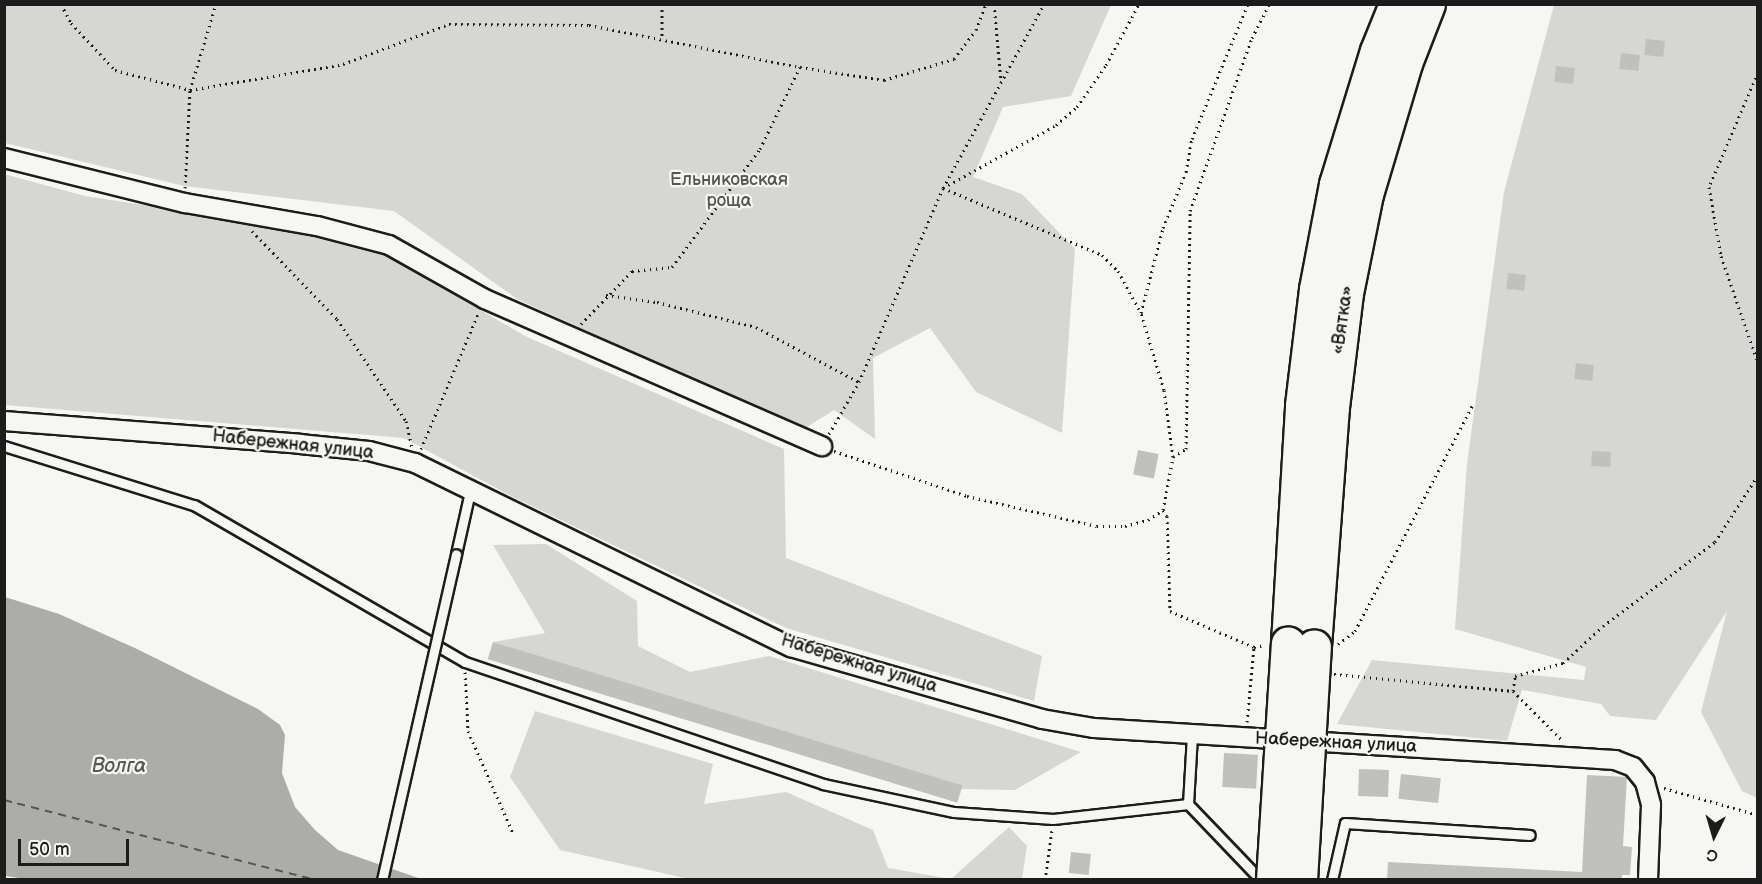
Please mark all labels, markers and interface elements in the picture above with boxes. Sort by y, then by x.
park label: Ельниковская роща [670,170,788,213]
street label: «Вятка» [1327,284,1359,356]
street label: Набережная улица [211,426,375,464]
street label: Набережная улица [778,630,940,698]
street label: Набережная улица [1255,728,1417,758]
water label: Волга [92,754,146,778]
north arrow [1684,806,1744,866]
scale bar [21,827,132,865]
text: 50 m [29,839,70,860]
text: С [1706,844,1719,864]

